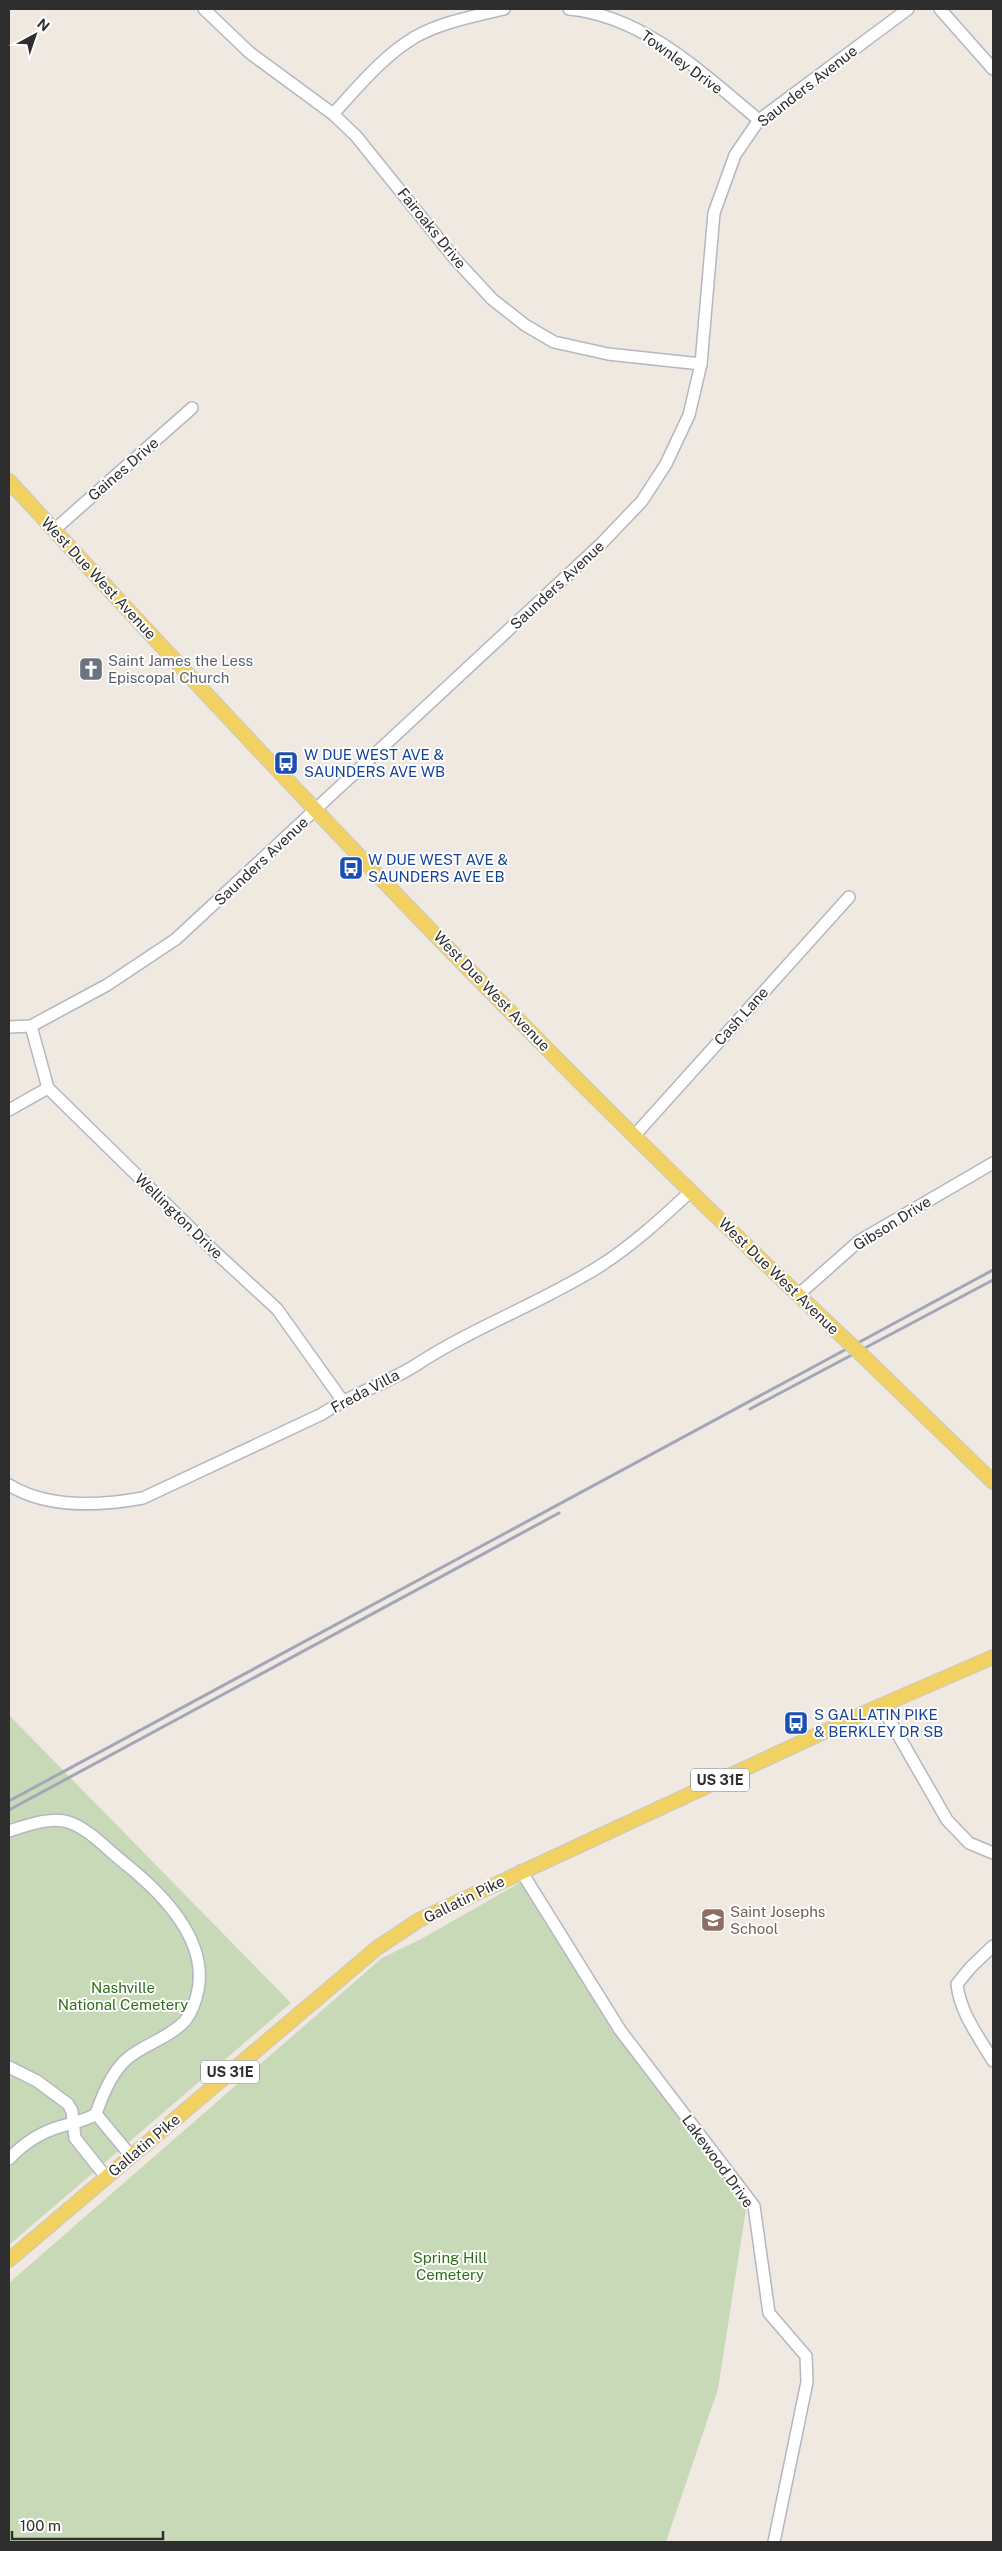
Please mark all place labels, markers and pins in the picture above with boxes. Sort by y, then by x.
place label: Saint James the Less Episcopal Church [108,652,253,686]
church icon: Saint James the Less Episcopal Church [78,656,104,682]
place label: W DUE WEST AVE & SAUNDERS AVE WB [304,746,445,780]
bus stop icon: W DUE WEST AVE & SAUNDERS AVE WB [273,750,299,776]
place label: W DUE WEST AVE & SAUNDERS AVE EB [368,851,508,885]
bus stop icon: W DUE WEST AVE & SAUNDERS AVE EB [338,855,364,881]
place label: S GALLATIN PIKE & BERKLEY DR SB [814,1706,943,1740]
bus stop icon: S GALLATIN PIKE & BERKLEY DR SB [783,1710,809,1736]
place label: Saint Josephs School [730,1903,825,1937]
school or university icon: Saint Josephs School [700,1907,726,1933]

